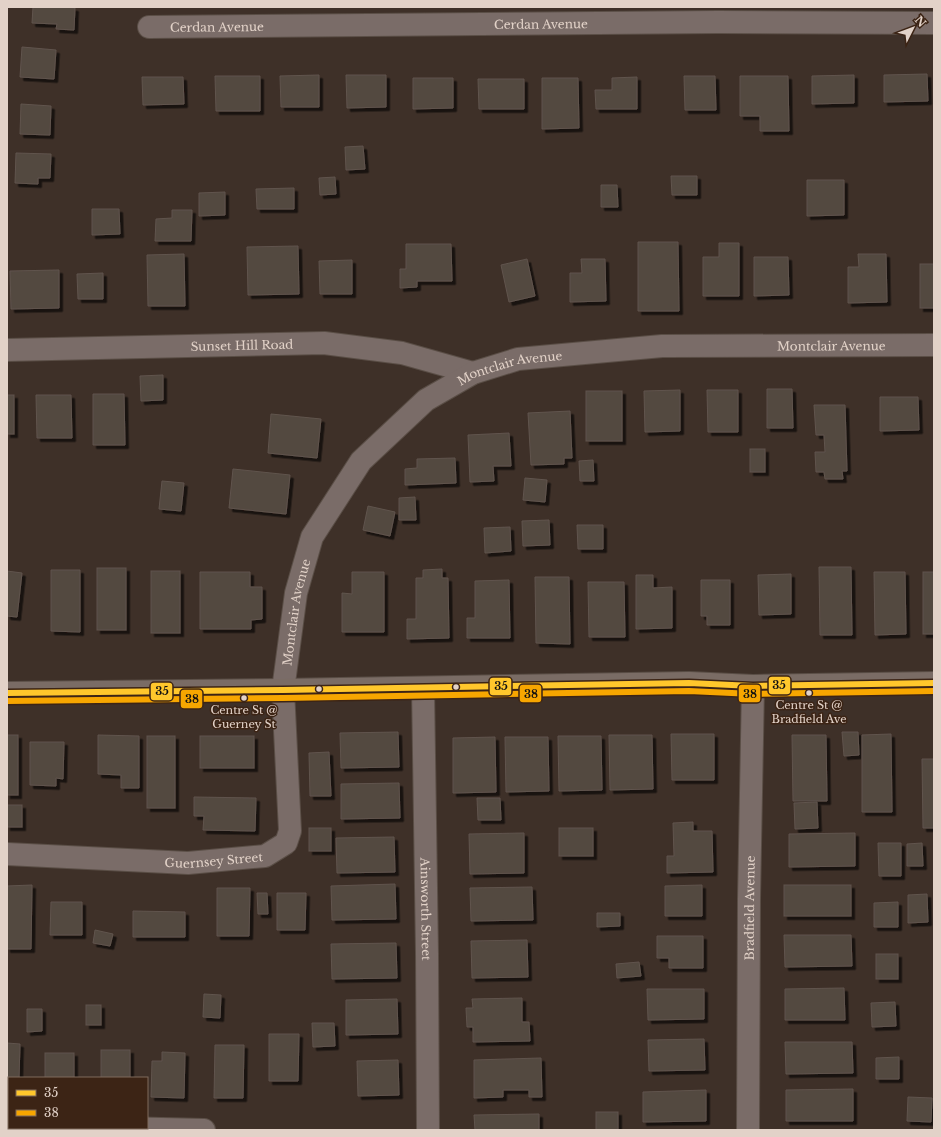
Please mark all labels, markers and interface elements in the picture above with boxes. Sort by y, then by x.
north arrow [893,8,933,48]
text: N [912,13,930,30]
street label: Cerdan Avenue [494,16,588,31]
street label: Cerdan Avenue [170,18,264,34]
street label: Sunset Hill Road [190,336,294,353]
street label: Montclair Avenue [777,338,886,353]
street label: Montclair Avenue [454,348,563,388]
street label: Montclair Avenue [279,557,313,667]
line badge: 35 [768,676,791,695]
line badge: 35 [489,677,512,696]
text: 35 [772,678,786,692]
text: 35 [494,679,508,693]
line badge: 35 [150,682,173,701]
unlabelled marker [451,682,461,692]
text: 35 [155,684,169,698]
unlabelled marker [314,684,324,694]
line badge: 38 [519,684,542,703]
line badge: 38 [738,684,761,703]
text: 38 [524,687,538,701]
text: 38 [743,687,757,701]
marker: Centre St @ Bradfield Ave [804,688,814,698]
line badge: 38 [180,689,203,709]
text: 38 [185,692,199,706]
marker: Centre St @ Guerney St [239,693,249,703]
place label: Centre St @ Bradfield Ave [771,698,847,726]
place label: Centre St @ Guerney St [210,703,278,731]
street label: Guernsey Street [164,849,264,871]
street label: Bradfield Avenue [741,855,757,961]
street label: Ainsworth Street [418,856,435,961]
legend [8,1077,148,1129]
text: 35 [44,1085,58,1100]
text: 38 [44,1105,59,1120]

